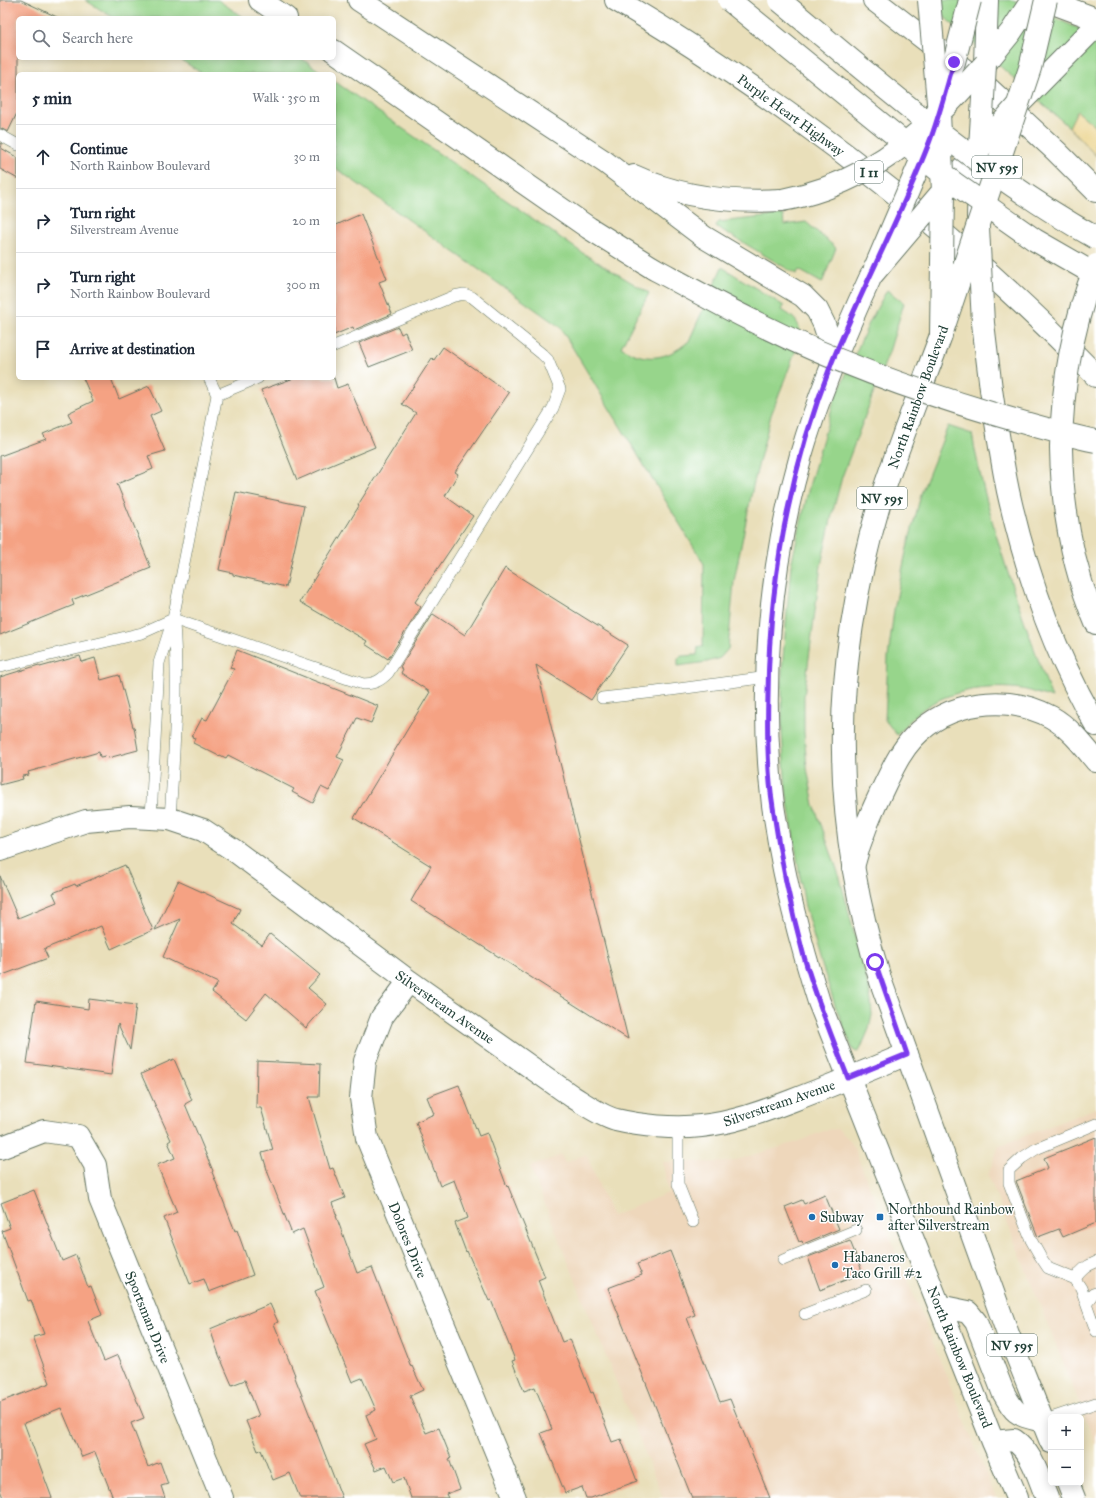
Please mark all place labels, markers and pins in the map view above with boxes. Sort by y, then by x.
place label: Northbound Rainbow after Silverstream [888,1201,1015,1234]
place label: Subway [820,1209,864,1226]
marker: Subway [807,1212,817,1222]
marker: Northbound Rainbow after Silverstream [875,1212,885,1222]
place label: Habaneros Taco Grill #2 [843,1249,922,1282]
marker: Habaneros Taco Grill #2 [830,1260,840,1270]

